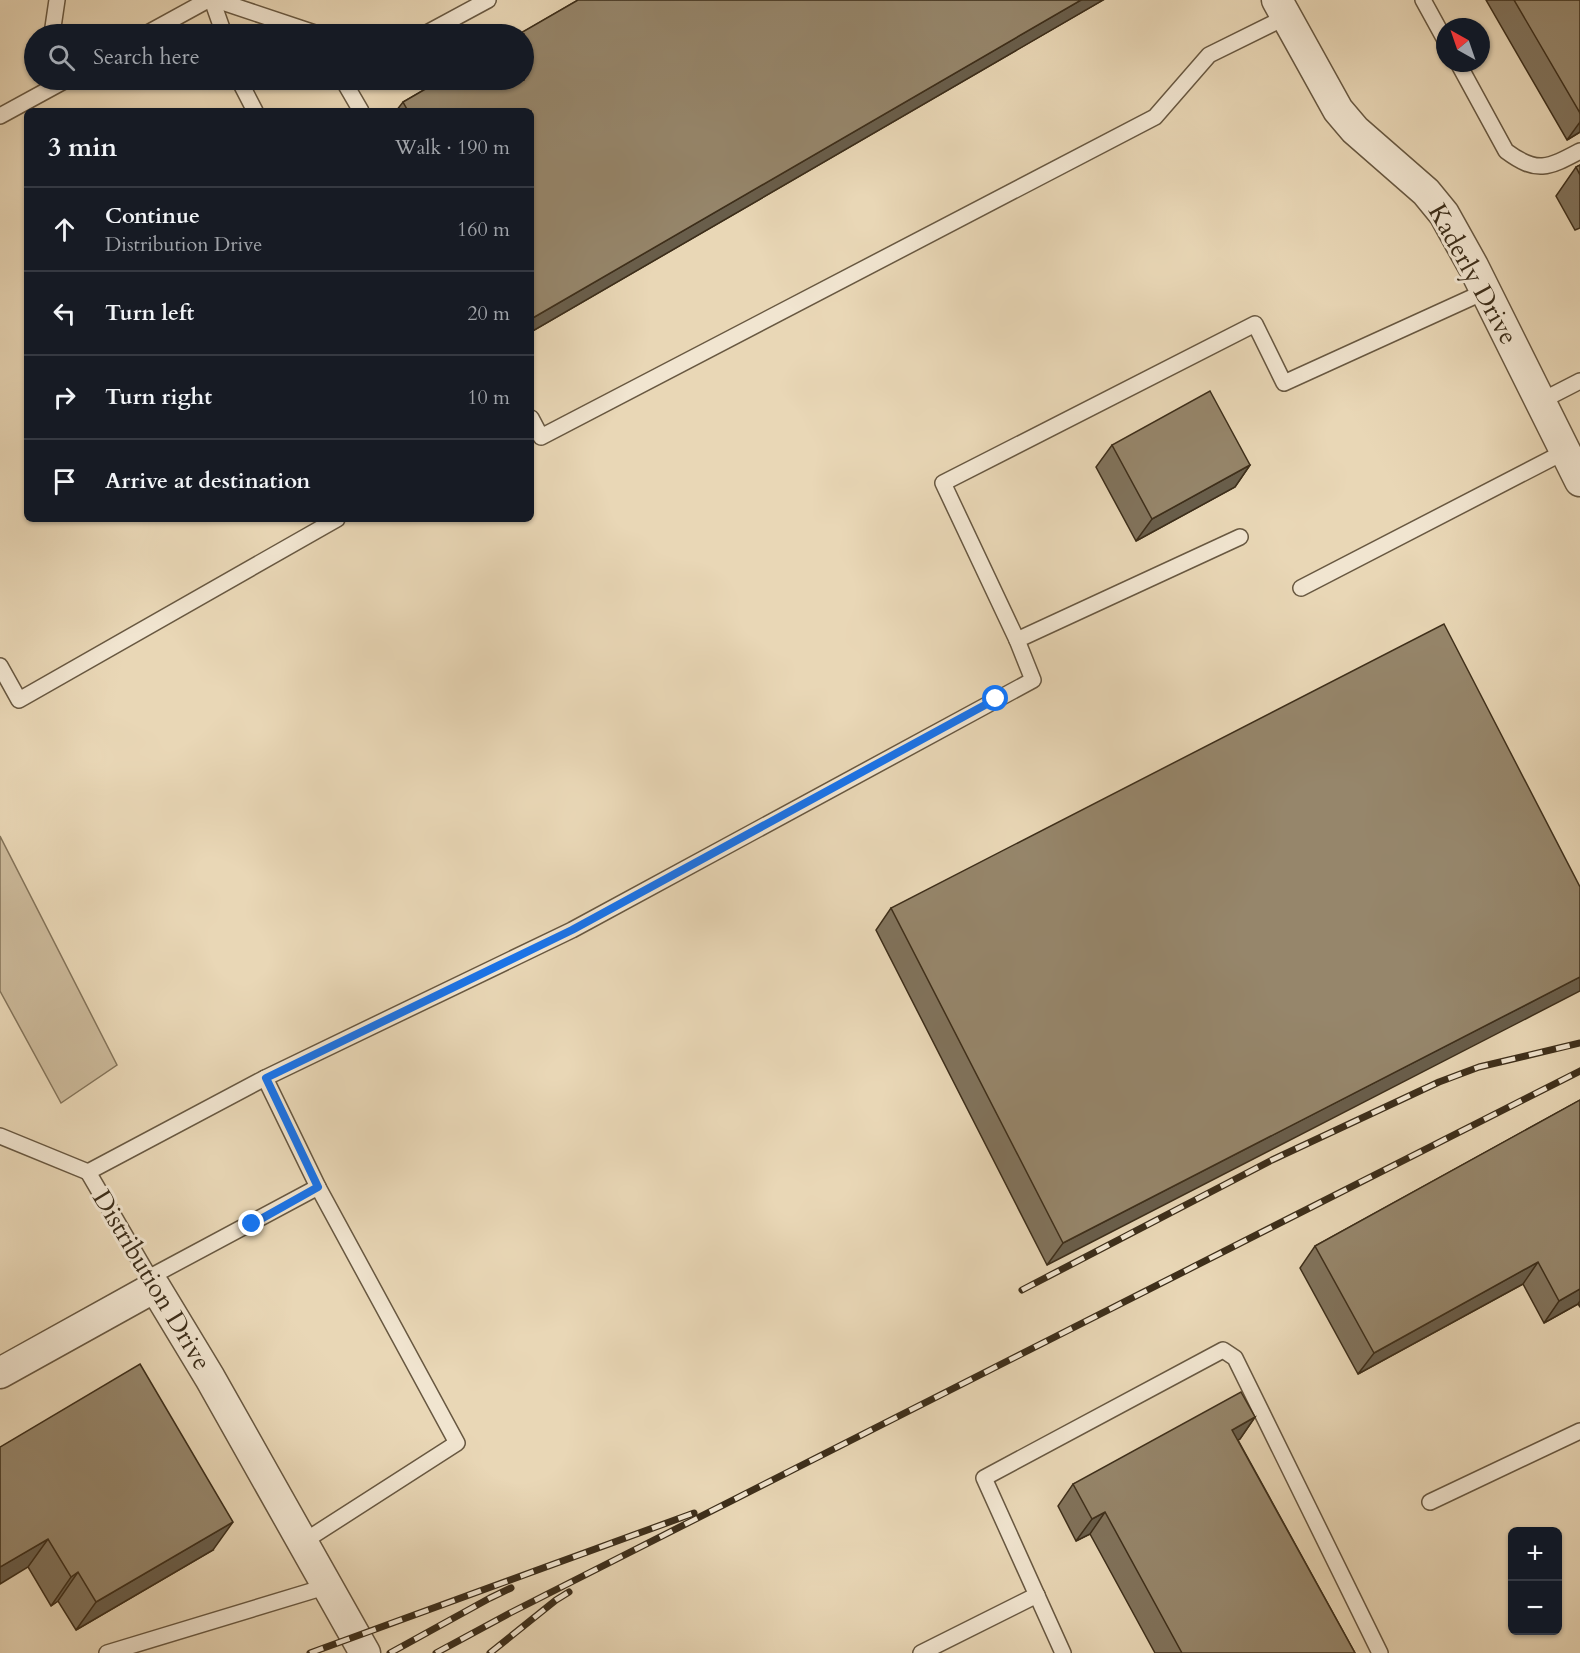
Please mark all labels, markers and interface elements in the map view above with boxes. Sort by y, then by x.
north arrow [1436,18,1490,72]
search box [24,24,534,90]
icon: search [45,41,78,74]
text: Search here [93,42,200,72]
text: 3 min [48,130,117,165]
text: Walk · 190 m [395,134,510,161]
street label: Kaderly Drive [1420,197,1526,351]
text: Continue [105,201,200,231]
icon: ahead [48,213,81,246]
text: 160 m [457,216,510,243]
text: Distribution Drive [105,231,262,258]
icon: left [48,297,81,330]
text: Turn left [105,298,194,328]
text: 20 m [467,300,510,327]
icon: right [48,381,81,414]
text: Turn right [105,382,212,412]
text: 10 m [467,384,510,411]
icon: arrive [48,465,81,498]
text: Arrive at destination [105,466,310,496]
route start [982,685,1008,711]
street label: Distribution Drive [84,1183,220,1377]
route end [238,1210,264,1236]
map controls [1508,1527,1562,1635]
button: + [1508,1527,1562,1581]
button: − [1508,1581,1562,1635]

